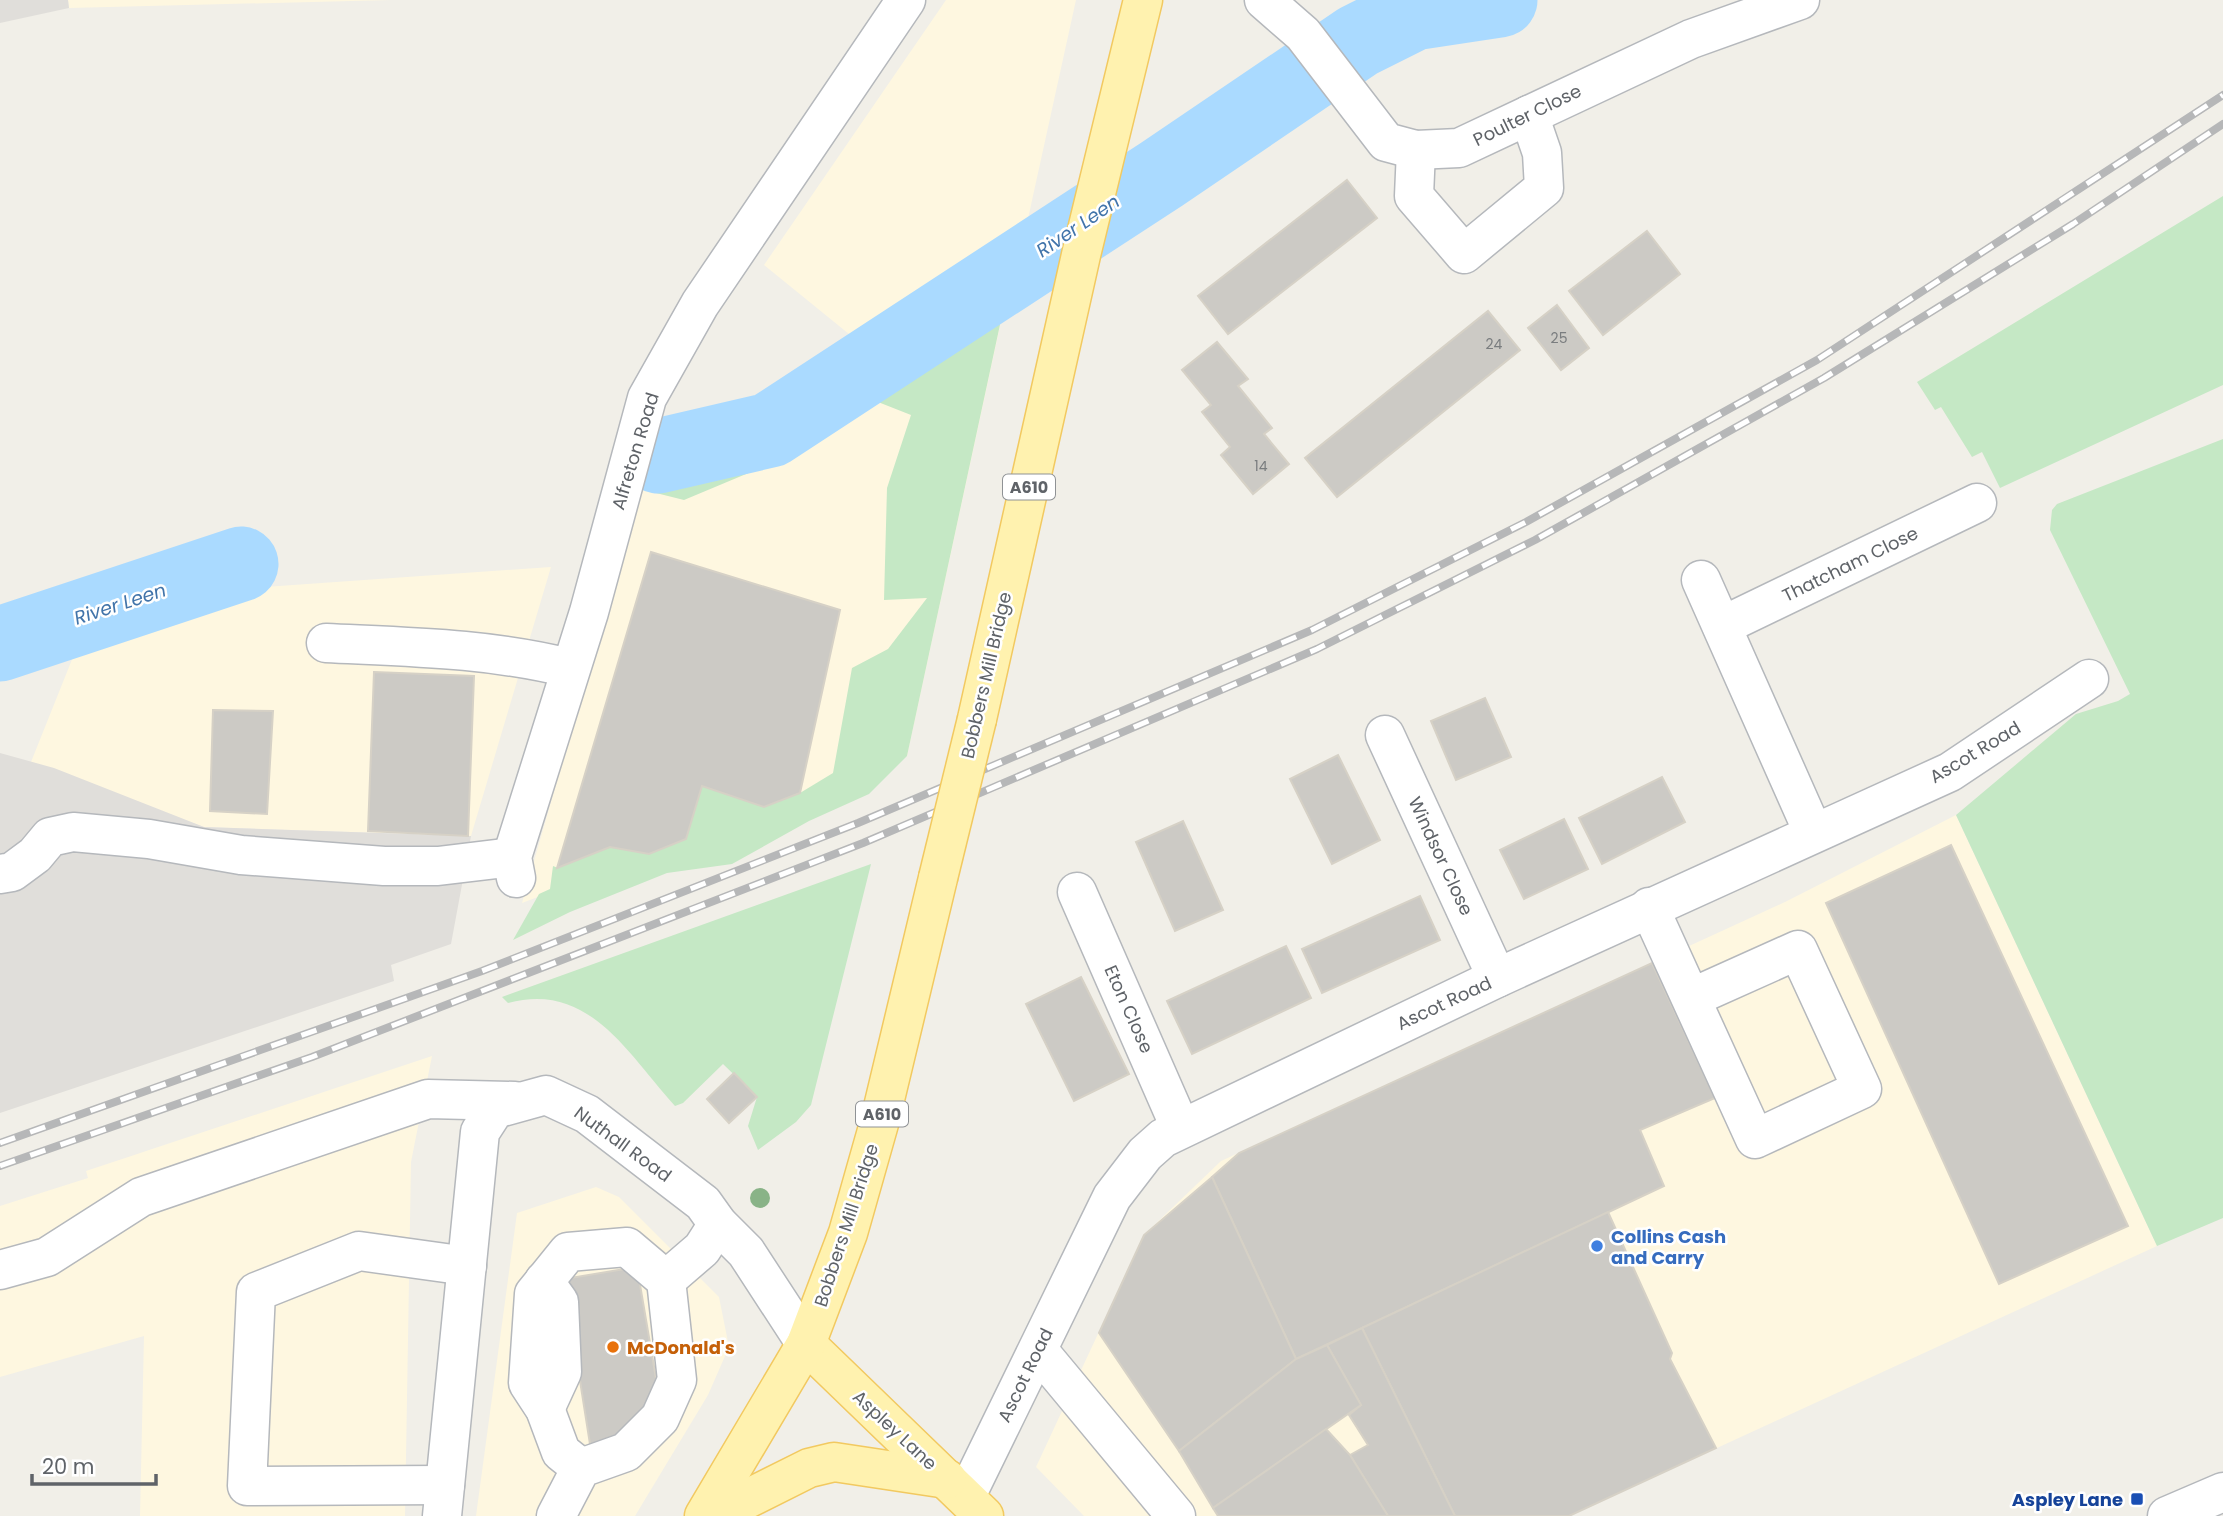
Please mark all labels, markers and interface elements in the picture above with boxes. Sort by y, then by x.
street label: Poulter Close [1469,78,1585,152]
water label: River Leen [1031,188,1125,264]
house number: 25 [1551,328,1567,348]
house number: 24 [1486,334,1503,354]
street label: Alfreton Road [605,389,665,513]
house number: 14 [1254,456,1268,476]
road number: A610 [1003,474,1055,500]
street label: Thatcham Close [1778,520,1922,608]
water label: River Leen [70,576,170,632]
street label: Bobbers Mill Bridge [955,589,1017,761]
street label: Ascot Road [1925,715,2025,789]
street label: Windsor Close [1403,792,1479,920]
street label: Eton Close [1098,961,1160,1057]
street label: Ascot Road [1392,970,1496,1036]
street label: Nuthall Road [569,1100,677,1188]
road number: A610 [856,1102,908,1126]
street label: Bobbers Mill Bridge [808,1140,884,1310]
place label: Collins Cash and Carry [1611,1224,1726,1270]
marker: Collins Cash and Carry [1589,1238,1605,1254]
street label: Ascot Road [991,1324,1059,1426]
place label: McDonald's [627,1335,735,1360]
marker: McDonald's [605,1339,621,1355]
street label: Aspley Lane [847,1384,943,1476]
scale bar [32,1442,156,1486]
text: 20 m [42,1452,95,1481]
place label: Aspley Lane [2012,1487,2123,1512]
marker: Aspley Lane [2129,1491,2145,1507]

